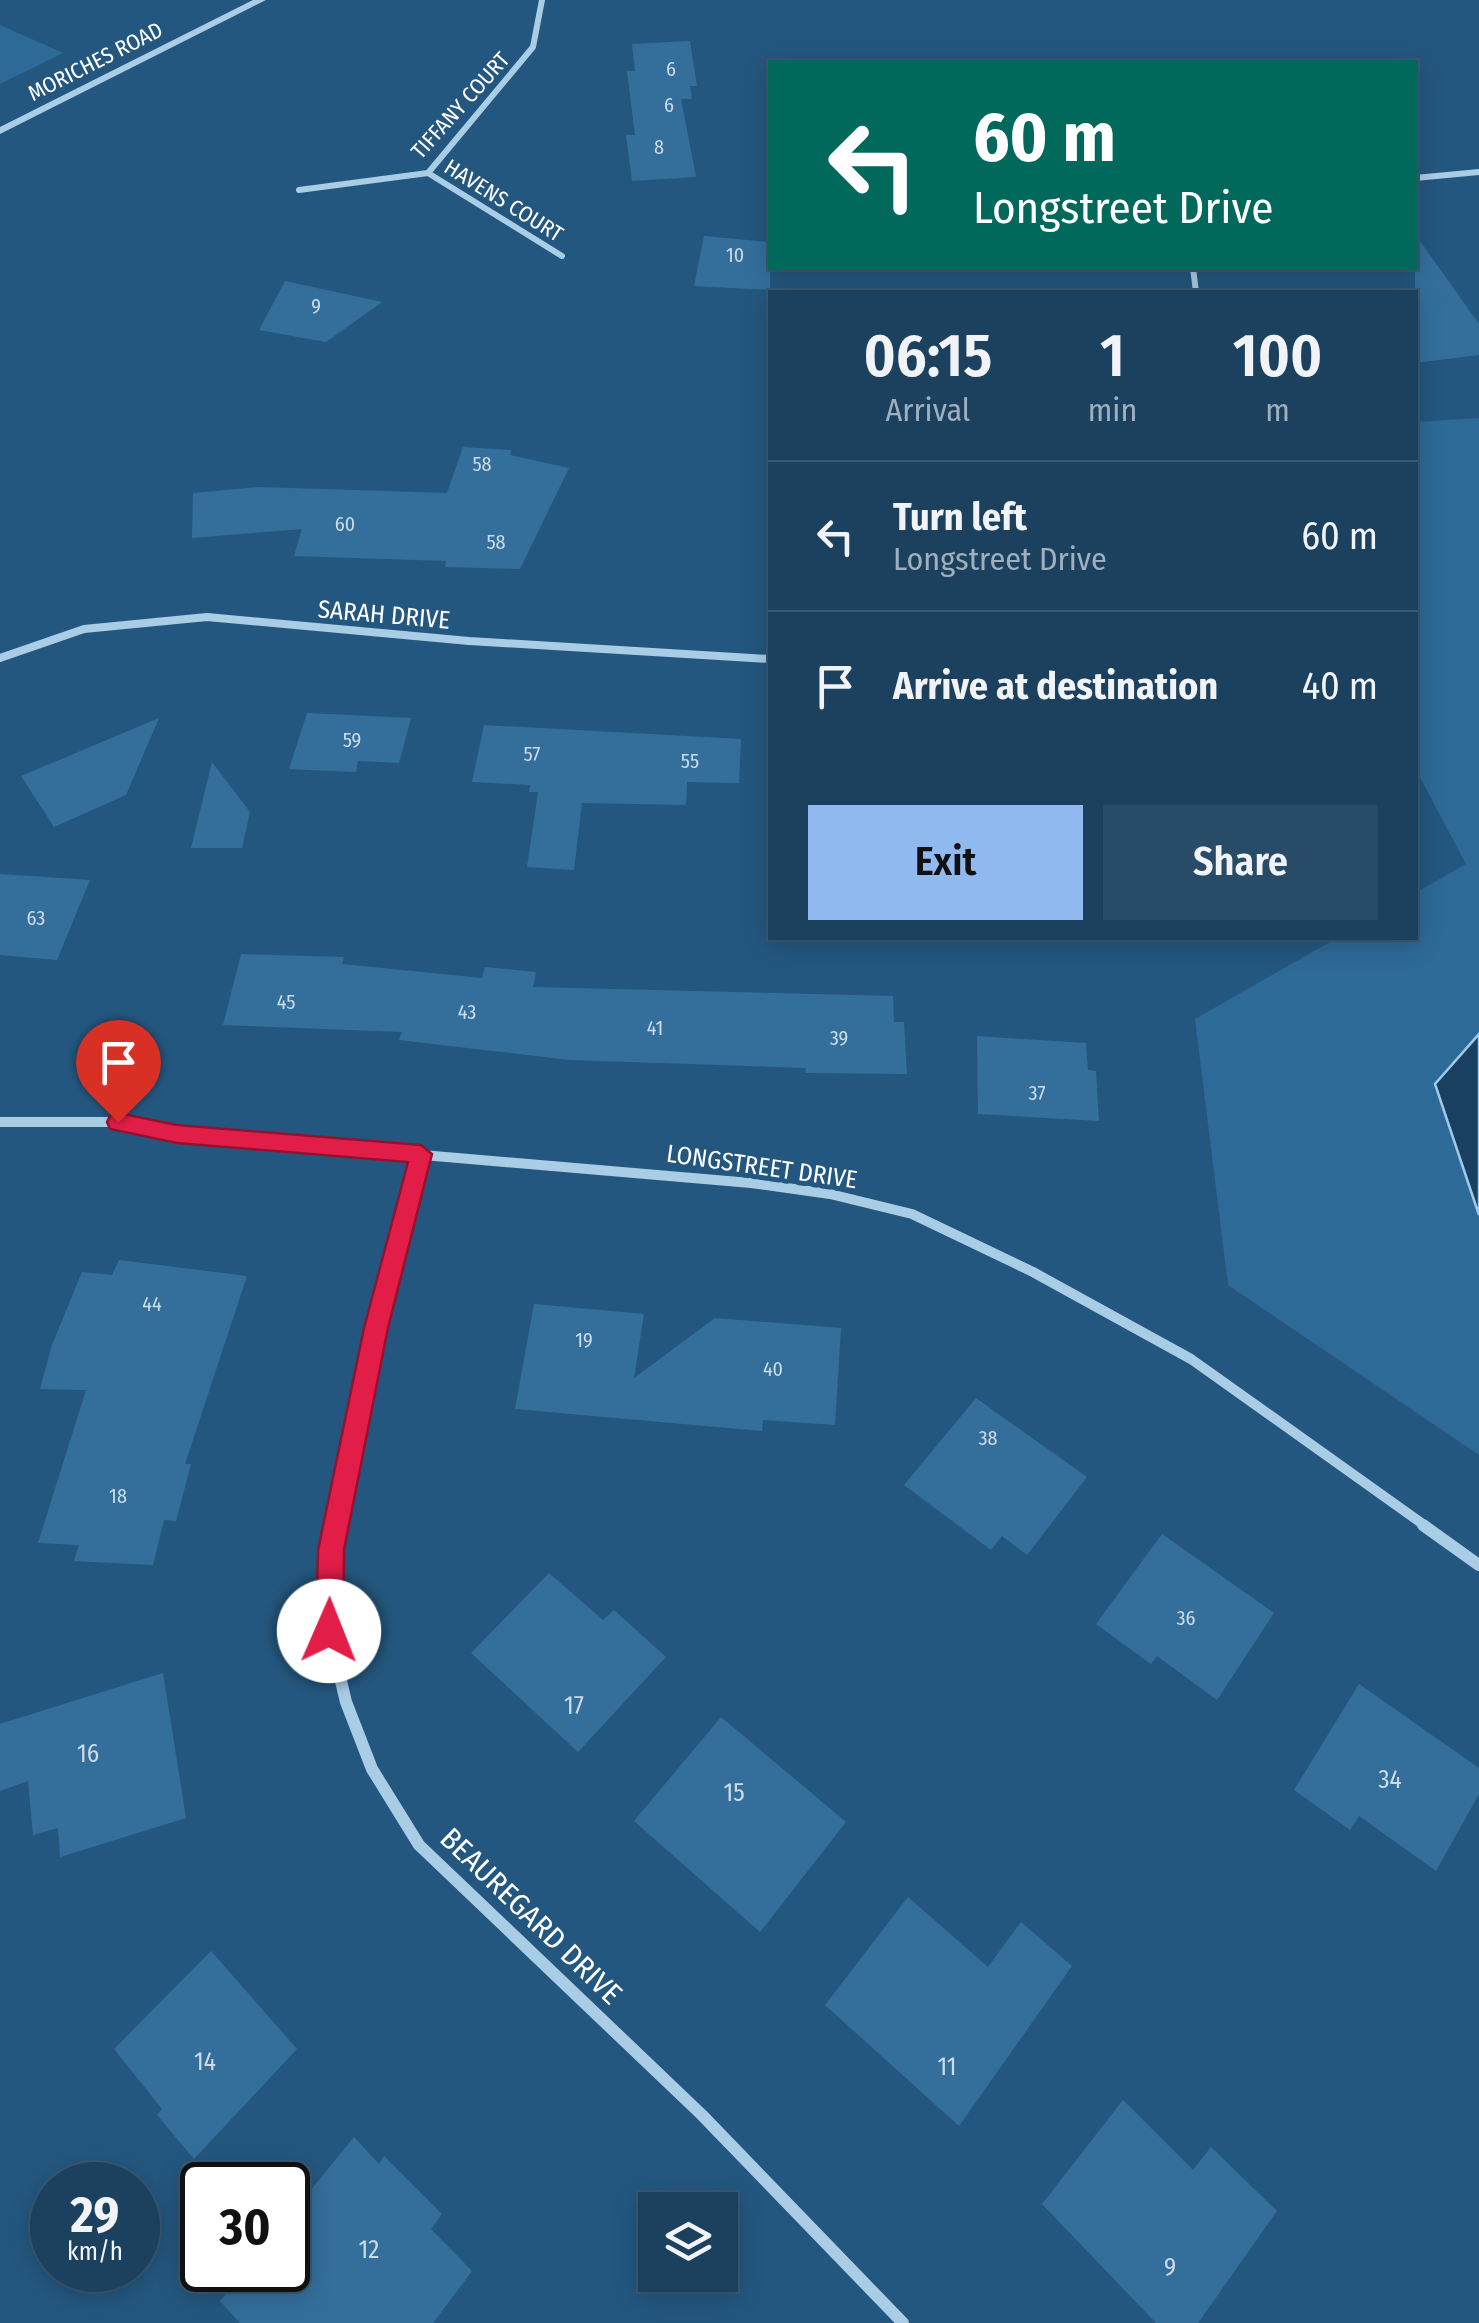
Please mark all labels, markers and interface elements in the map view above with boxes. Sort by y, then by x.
street label: MORICHES ROAD [23,16,167,107]
street label: TIFFANY COURT [405,46,516,164]
house number: 6 [666,57,676,81]
house number: 6 [664,93,674,117]
text: 60 m [973,96,1116,180]
icon: left [808,100,938,230]
house number: 8 [654,135,664,159]
street label: HAVENS COURT [439,153,569,248]
text: Longstreet Drive [973,181,1274,235]
house number: 10 [726,243,744,267]
house number: 9 [311,294,321,318]
text: 06:15 [864,320,992,392]
text: 1 [1100,320,1125,392]
text: 100 [1233,320,1322,392]
text: Arrival [885,391,970,429]
text: min [1088,391,1137,429]
text: m [1265,391,1290,429]
house number: 58 [472,452,492,476]
text: Turn left [893,494,1027,540]
icon: left [808,509,863,564]
house number: 60 [335,512,355,536]
text: 60 m [1301,513,1378,559]
house number: 58 [486,530,506,554]
text: Longstreet Drive [893,540,1107,578]
street label: SARAH DRIVE [317,594,451,636]
icon: arrive [808,659,863,714]
text: Arrive at destination [893,663,1218,709]
text: 40 m [1302,663,1378,709]
house number: 59 [343,728,361,752]
house number: 57 [524,742,540,766]
house number: 55 [681,749,699,773]
button: Exit [808,805,1083,920]
button: Share [1103,805,1378,920]
house number: 63 [27,906,45,930]
house number: 45 [277,990,295,1014]
house number: 43 [458,1000,476,1024]
house number: 41 [647,1016,663,1040]
pin [76,1020,161,1123]
house number: 39 [830,1026,848,1050]
icon: arrive [91,1035,146,1090]
house number: 37 [1028,1081,1046,1105]
street label: LONGSTREET DRIVE [665,1139,859,1195]
house number: 44 [142,1292,162,1316]
house number: 19 [575,1328,593,1352]
house number: 40 [763,1357,783,1381]
house number: 38 [978,1426,998,1450]
house number: 18 [109,1484,127,1508]
position arrow [277,1579,381,1683]
house number: 36 [1177,1606,1196,1630]
house number: 17 [564,1691,584,1721]
house number: 16 [77,1739,99,1769]
house number: 34 [1378,1765,1402,1795]
house number: 15 [723,1778,745,1808]
street label: BEAUREGARD DRIVE [433,1820,629,2012]
house number: 14 [194,2047,216,2077]
house number: 11 [937,2052,957,2082]
speed limit sign: 30 [180,2162,310,2292]
text: 29 [71,2185,119,2245]
map controls [638,2192,738,2292]
button: layers [638,2192,738,2292]
house number: 12 [359,2235,379,2265]
text: km/h [67,2237,123,2267]
house number: 9 [1164,2253,1176,2283]

